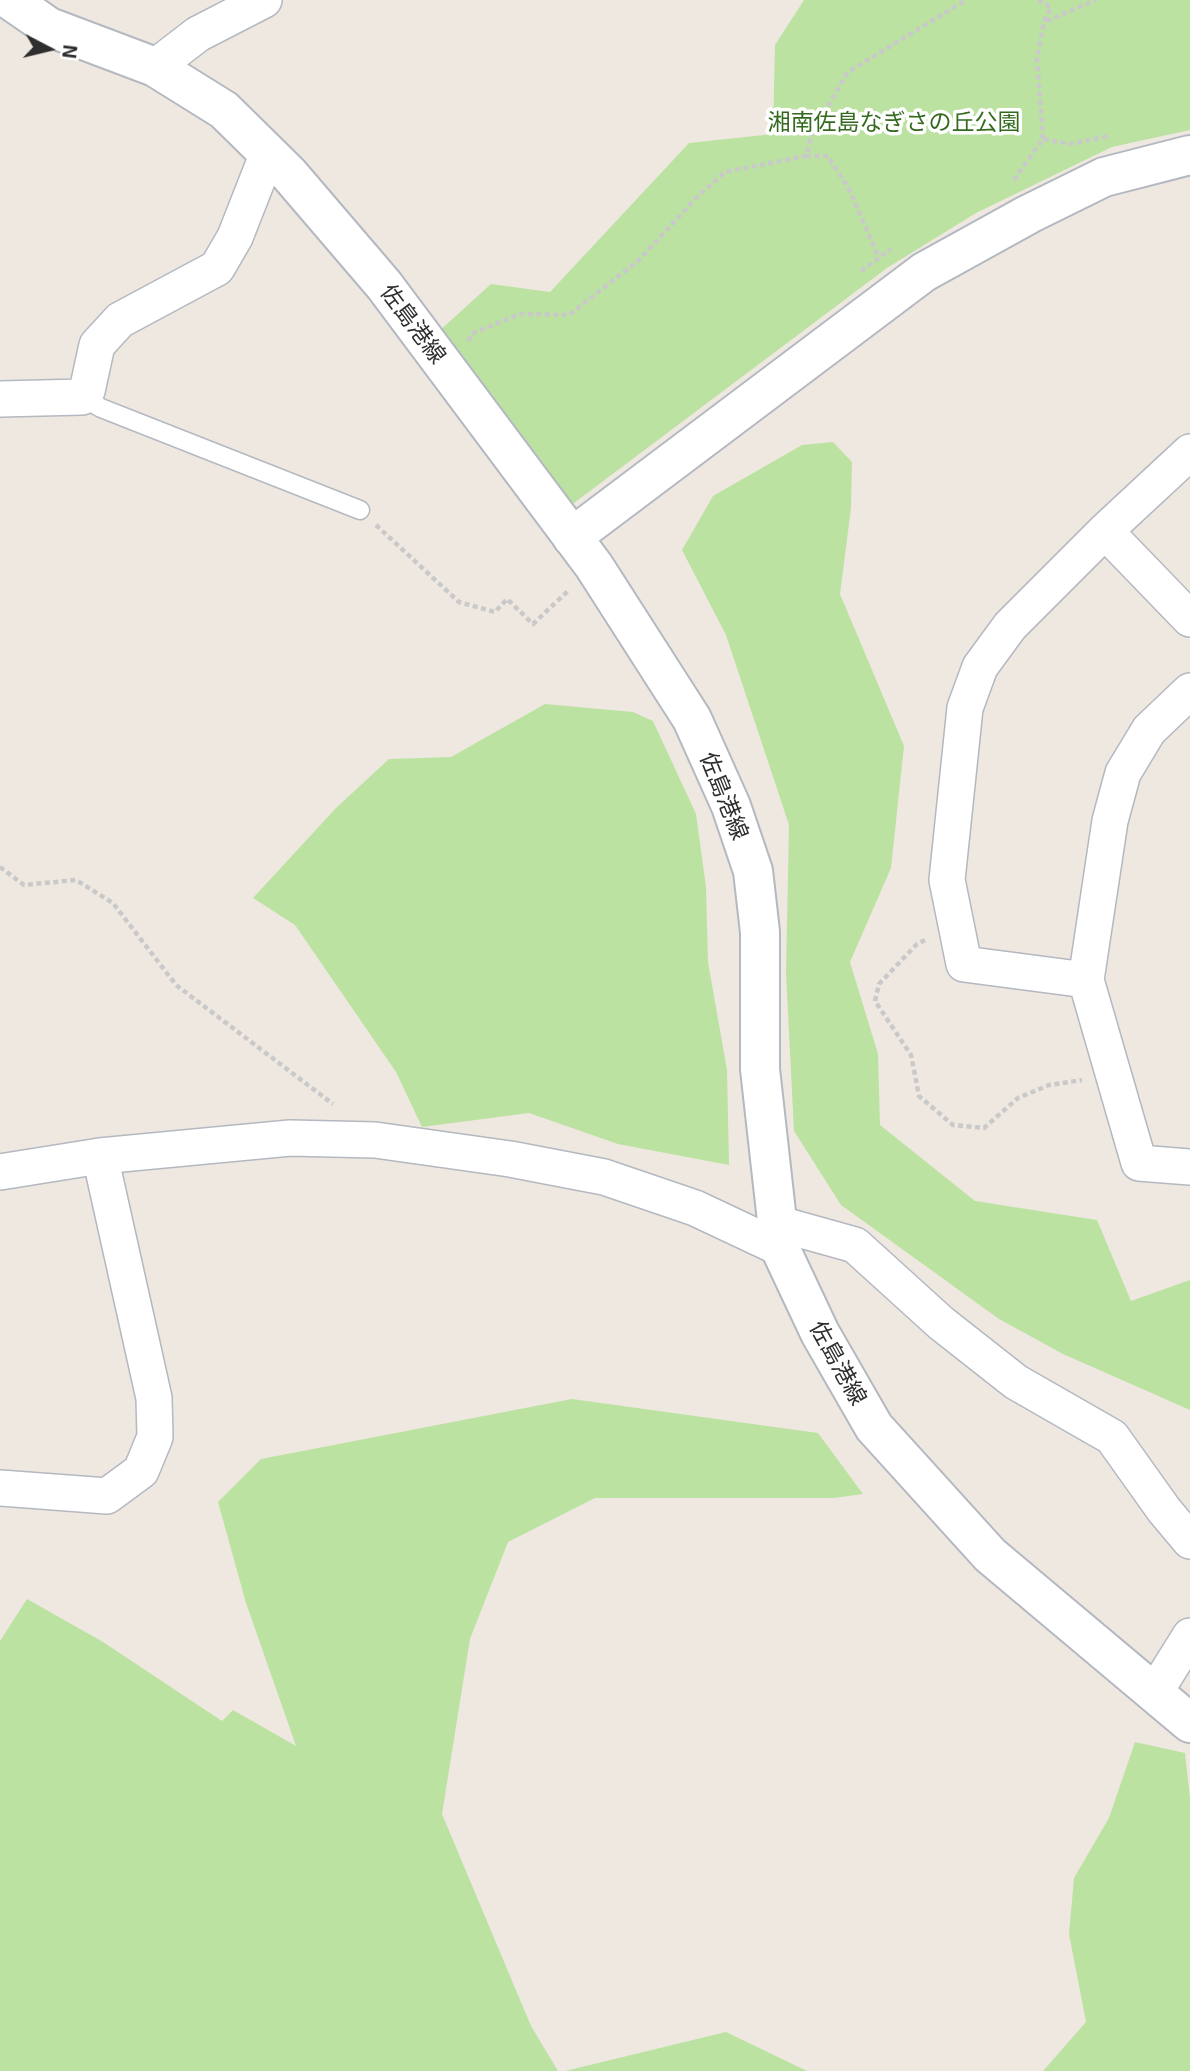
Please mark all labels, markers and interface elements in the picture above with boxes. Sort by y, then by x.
north arrow [14,14,84,84]
text: N [58,43,83,60]
park label: 湘南佐島なぎさの丘公園 [768,108,1020,136]
street label: 佐島港線 [374,279,452,369]
street label: 佐島港線 [694,748,754,844]
street label: 佐島港線 [804,1316,872,1410]

